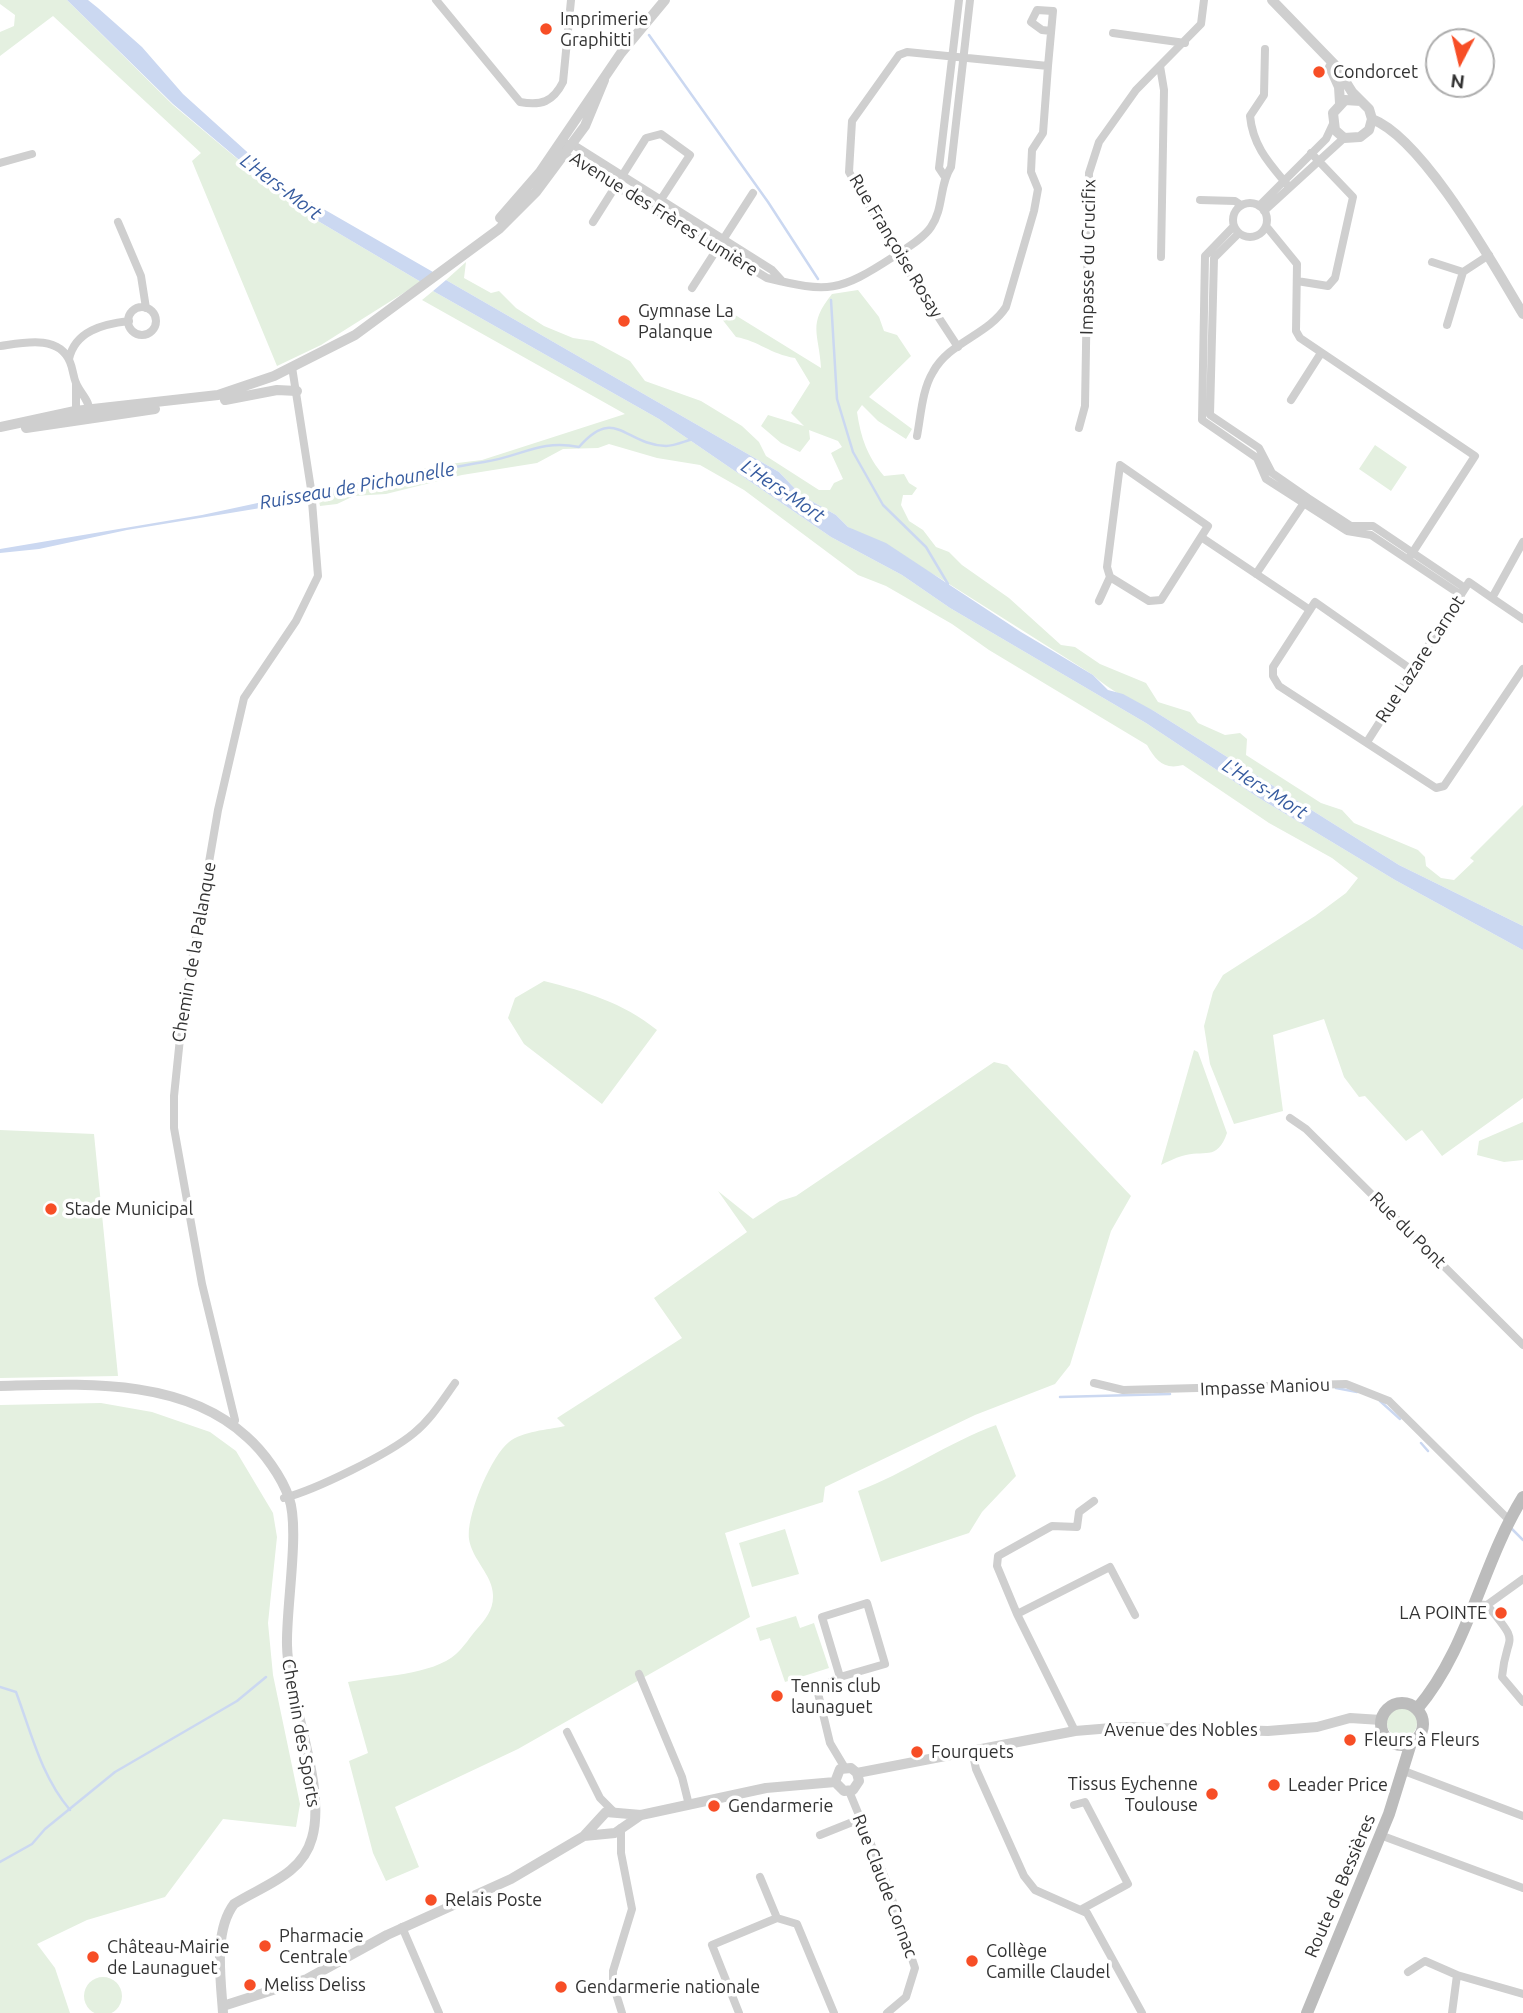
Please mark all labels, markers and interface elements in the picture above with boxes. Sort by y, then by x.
place label: Imprimerie Graphitti [560,8,648,50]
marker: Imprimerie Graphitti [538,21,554,37]
north arrow [1425,28,1495,98]
place label: Condorcet [1333,61,1418,83]
marker: Condorcet [1311,64,1327,80]
text: N [1449,70,1466,94]
street label: Avenue des Frères Lumière [566,147,762,281]
water label: L'Hers-Mort [236,149,326,225]
street label: Rue Françoise Rosay [845,170,947,322]
street label: Impasse du Crucifix [1076,179,1100,335]
place label: Gymnase La Palanque [638,300,734,342]
marker: Gymnase La Palanque [616,313,632,329]
water label: L'Hers-Mort [737,455,829,527]
water label: Ruisseau de Pichounelle [258,458,456,514]
street label: Rue Lazare Carnot [1371,591,1469,727]
water label: L'Hers-Mort [1218,754,1312,824]
street label: Chemin de la Palanque [167,860,221,1044]
street label: Rue du Pont [1365,1187,1451,1273]
place label: Stade Municipal [65,1198,193,1220]
marker: Stade Municipal [43,1201,59,1217]
street label: Impasse Maniou [1200,1374,1330,1400]
place label: LA POINTE [1399,1602,1487,1624]
marker: LA POINTE [1493,1605,1509,1621]
street label: Chemin des Sports [277,1657,325,1809]
place label: Tennis club launaguet [791,1675,881,1718]
marker: Tennis club launaguet [769,1688,785,1704]
street label: Avenue des Nobles [1104,1719,1258,1741]
place label: Fleurs à Fleurs [1364,1729,1480,1751]
marker: Fleurs à Fleurs [1342,1732,1358,1748]
place label: Fourquets [931,1741,1014,1763]
marker: Fourquets [909,1744,925,1760]
place label: Tissus Eychenne Toulouse [1068,1773,1198,1816]
place label: Leader Price [1288,1774,1388,1796]
marker: Leader Price [1266,1777,1282,1793]
marker: Tissus Eychenne Toulouse [1204,1786,1220,1802]
place label: Gendarmerie [728,1795,833,1817]
marker: Gendarmerie [706,1798,722,1814]
street label: Rue Claude Cornac [848,1811,922,1961]
street label: Route de Bessières [1300,1811,1380,1961]
place label: Relais Poste [445,1889,542,1911]
marker: Relais Poste [423,1892,439,1908]
place label: Pharmacie Centrale [279,1925,364,1968]
place label: Château-Mairie de Launaguet [107,1936,230,1979]
marker: Pharmacie Centrale [257,1938,273,1954]
place label: Collège Camille Claudel [986,1940,1110,1982]
marker: Château-Mairie de Launaguet [85,1949,101,1965]
marker: Collège Camille Claudel [964,1953,980,1969]
place label: Meliss Deliss [264,1974,366,1996]
place label: Gendarmerie nationale [575,1976,760,1998]
marker: Meliss Deliss [242,1977,258,1993]
marker: Gendarmerie nationale [553,1979,569,1995]

